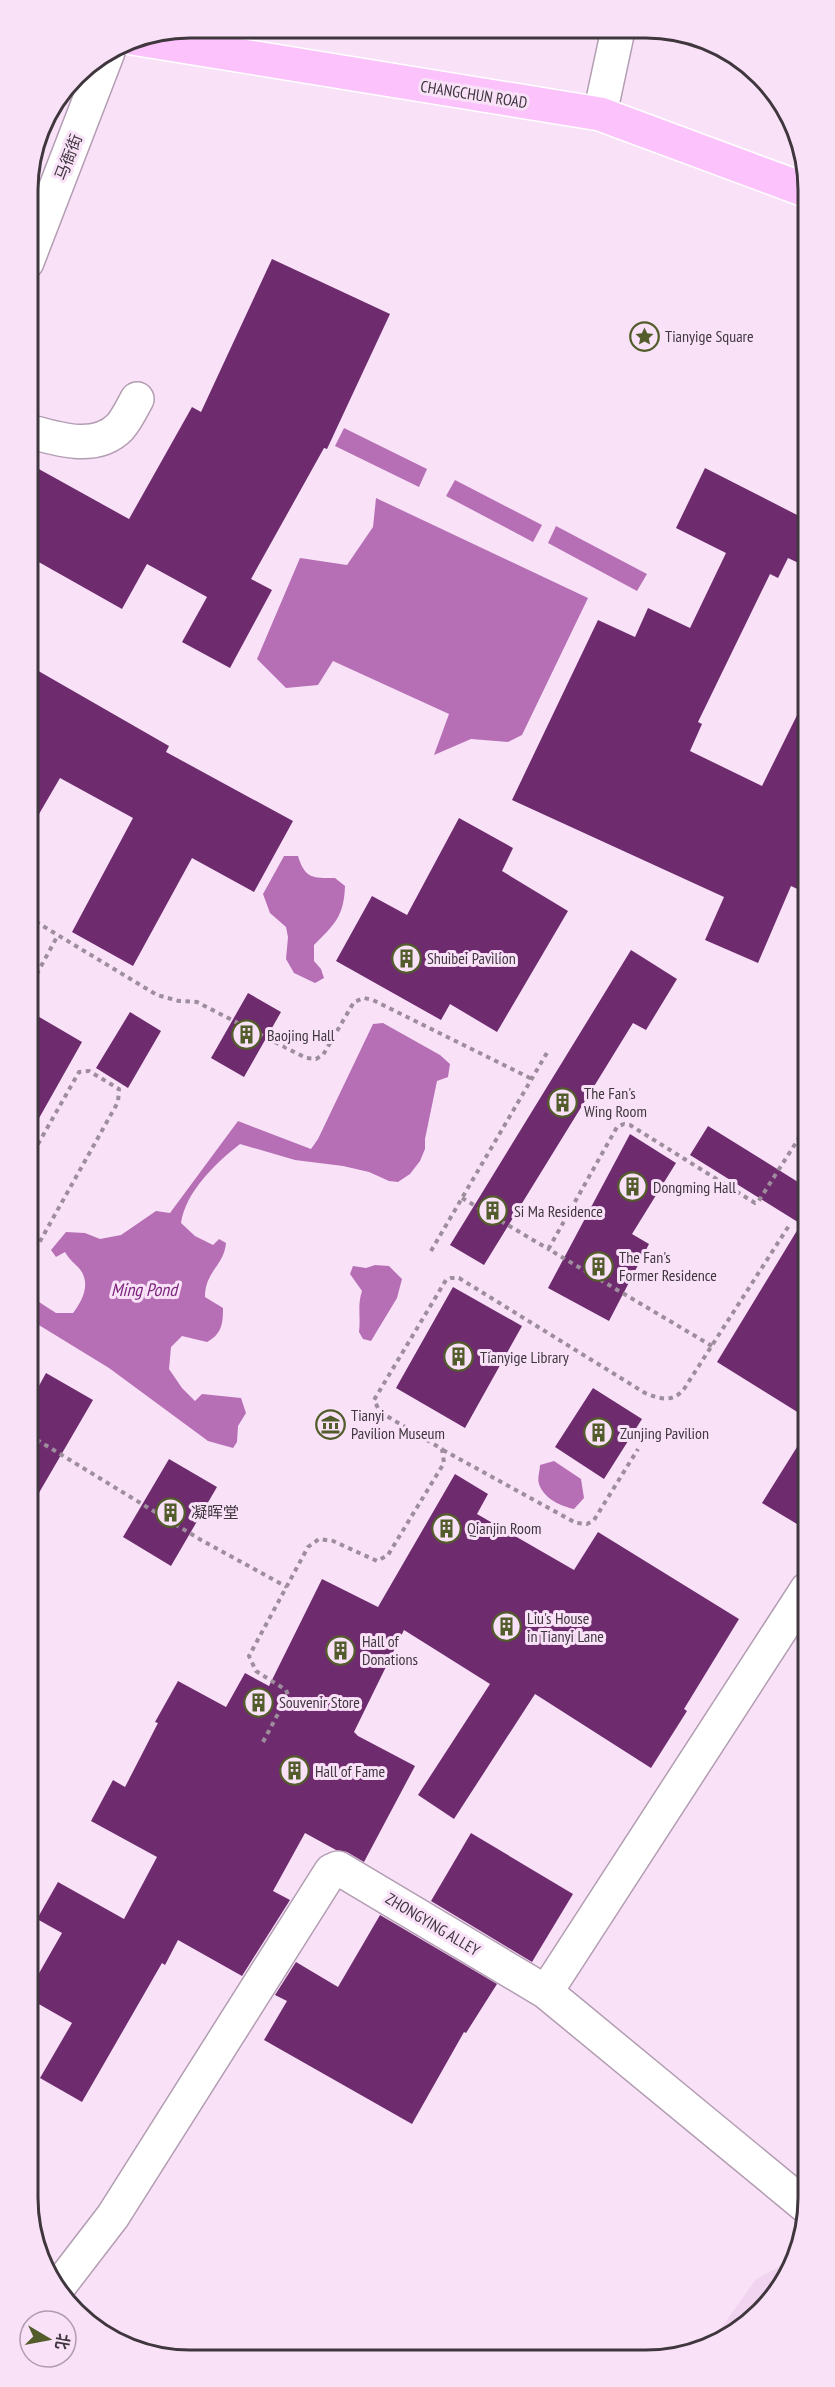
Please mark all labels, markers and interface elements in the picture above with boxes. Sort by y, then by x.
street label: CHANGCHUN ROAD [419,76,529,112]
street label: 马衙街 [50,131,86,183]
place icon: Tianyige Square [628,320,660,352]
place label: Tianyige Square [665,326,754,346]
building icon: Shuibei Pavilion [390,942,422,974]
place label: Shuibei Pavilion [427,948,516,968]
building icon: Baojing Hall [230,1019,262,1051]
place label: Baojing Hall [267,1025,335,1045]
place label: The Fan's Wing Room [584,1083,647,1121]
building icon: The Fan's Wing Room [547,1086,579,1118]
building icon: Dongming Hall [616,1171,648,1203]
place label: Dongming Hall [653,1177,736,1197]
building icon: Si Ma Residence [477,1195,509,1227]
place label: Si Ma Residence [514,1201,603,1221]
place label: The Fan's Former Residence [619,1247,717,1285]
building icon: The Fan's Former Residence [582,1250,614,1282]
water label: Ming Pond [111,1278,179,1301]
building icon: Tianyige Library [443,1341,475,1373]
place label: Tianyige Library [480,1347,569,1367]
place label: Tianyi Pavilion Museum [351,1405,445,1443]
museum icon: Tianyi Pavilion Museum [314,1408,346,1440]
building icon: Zunjing Pavilion [583,1417,615,1449]
place label: Zunjing Pavilion [620,1423,709,1443]
building icon: 凝晖堂 [154,1496,186,1528]
place label: 凝晖堂 [191,1502,239,1522]
building icon: Qianjin Room [430,1512,462,1544]
place label: Qianjin Room [467,1518,541,1538]
place label: Liu's House in Tianyi Lane [527,1608,604,1646]
building icon: Liu's House in Tianyi Lane [490,1611,522,1643]
place label: Hall of Donations [362,1631,418,1669]
building icon: Hall of Donations [325,1634,357,1666]
building icon: Souvenir Store [242,1686,274,1718]
place label: Souvenir Store [279,1692,360,1712]
building icon: Hall of Fame [278,1755,310,1787]
place label: Hall of Fame [315,1761,385,1781]
street label: ZHONGYING ALLEY [382,1888,484,1960]
north arrow [18,2309,78,2369]
text: 北 [52,2332,74,2351]

